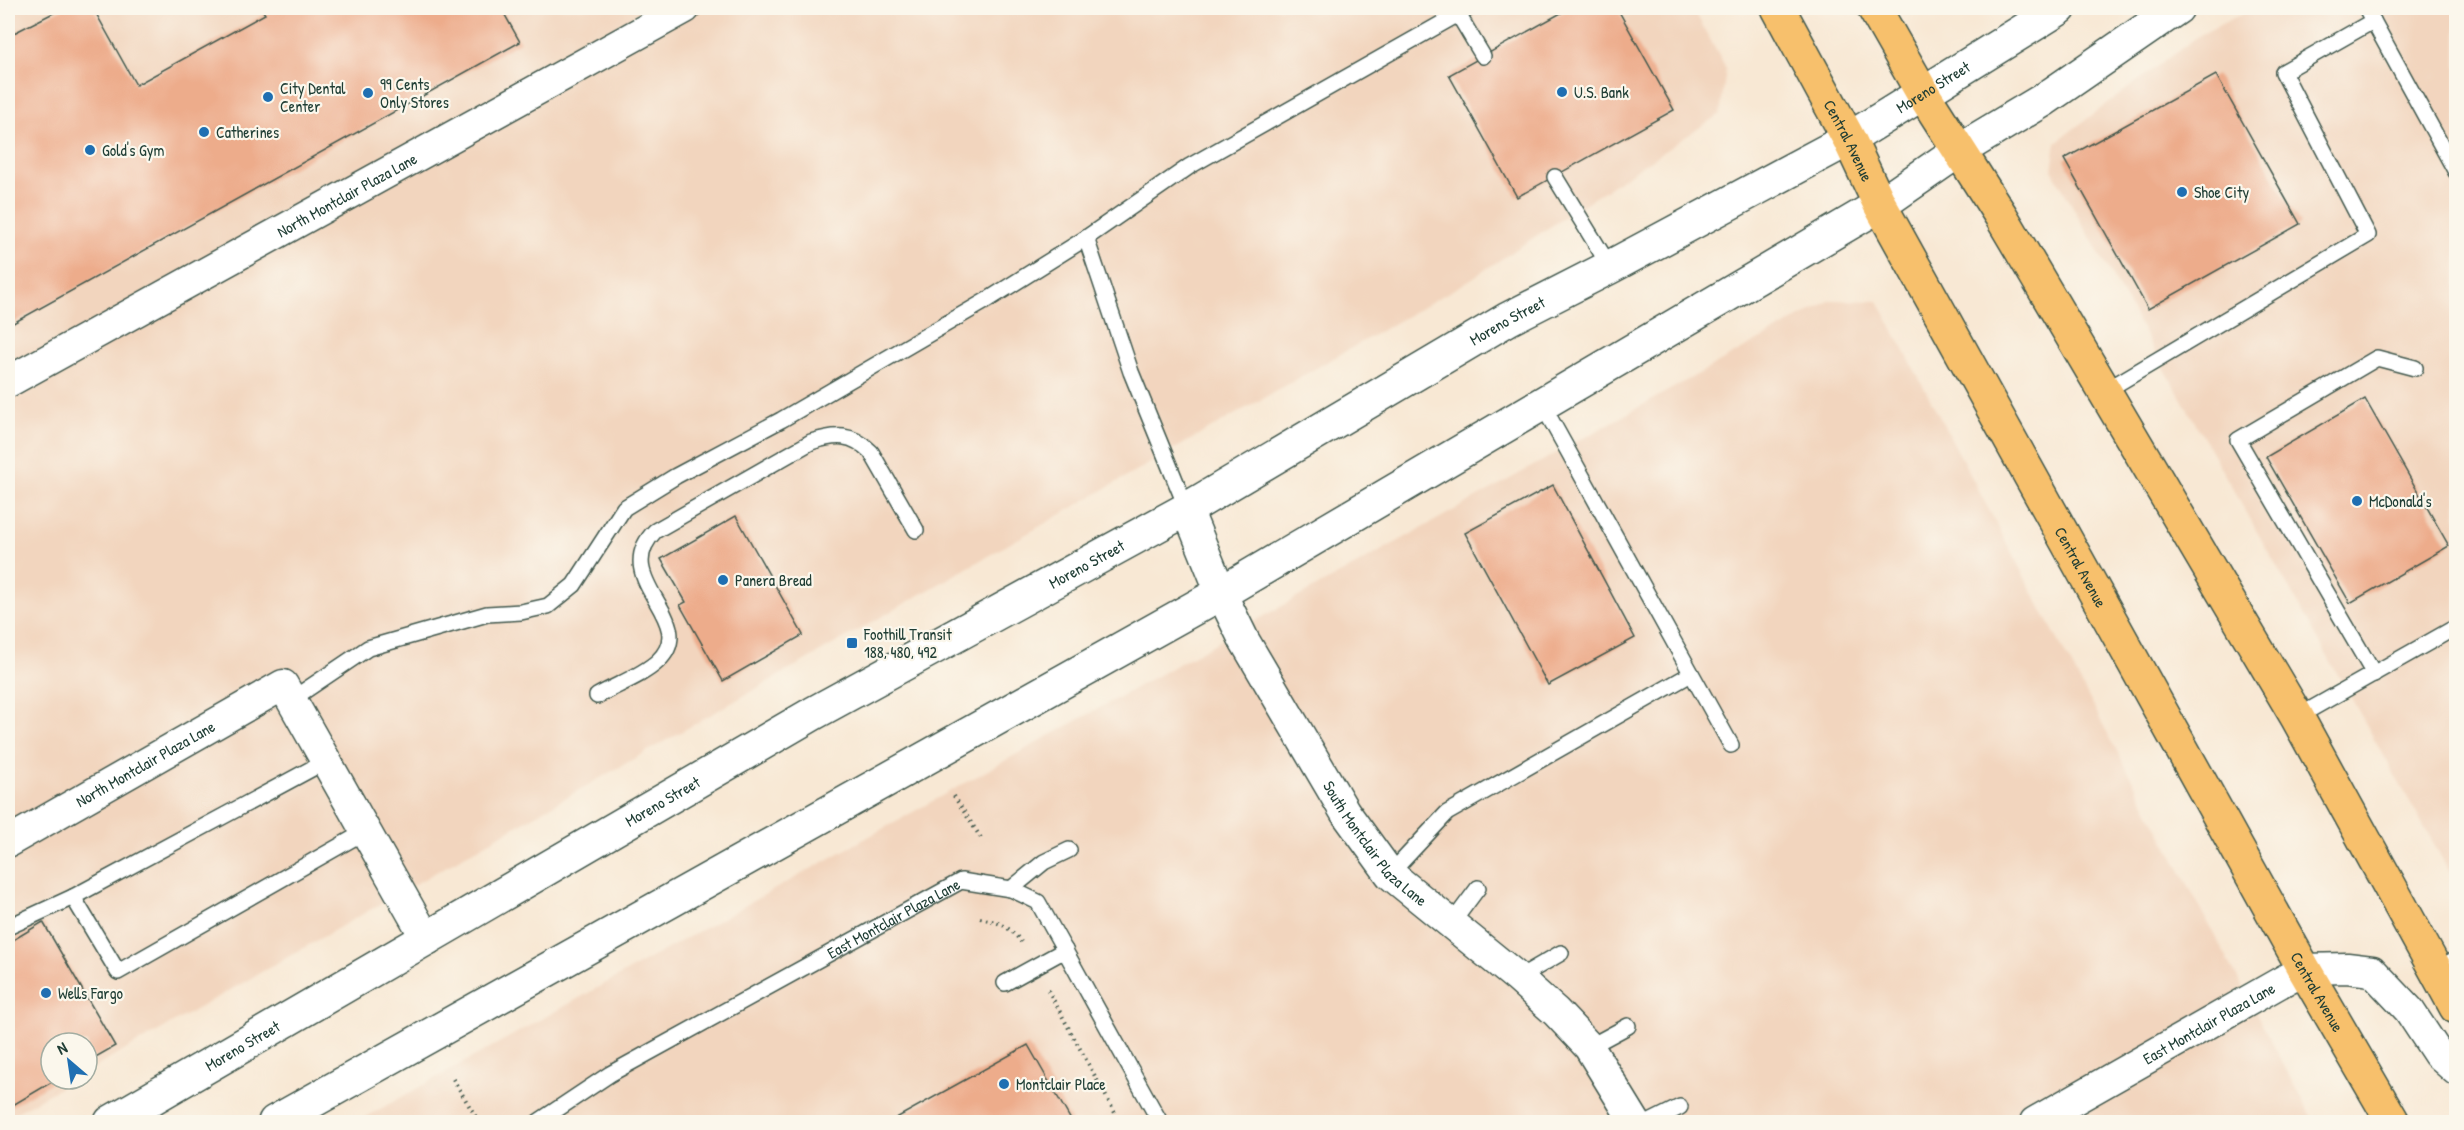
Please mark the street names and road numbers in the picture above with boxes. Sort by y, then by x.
street label: Moreno Street [1892,55,1975,118]
street label: Central Avenue [1819,96,1879,185]
street label: North Montclair Plaza Lane [273,147,421,242]
street label: Moreno Street [1465,291,1549,350]
street label: Central Avenue [2050,523,2112,612]
street label: Moreno Street [1045,534,1129,594]
street label: North Montclair Plaza Lane [72,715,219,812]
street label: Moreno Street [621,770,704,832]
street label: South Montclair Plaza Lane [1318,777,1432,911]
street label: East Montclair Plaza Lane [823,872,964,964]
street label: Central Avenue [2286,948,2349,1036]
street label: East Montclair Plaza Lane [2139,977,2279,1069]
street label: Moreno Street [201,1015,284,1076]

